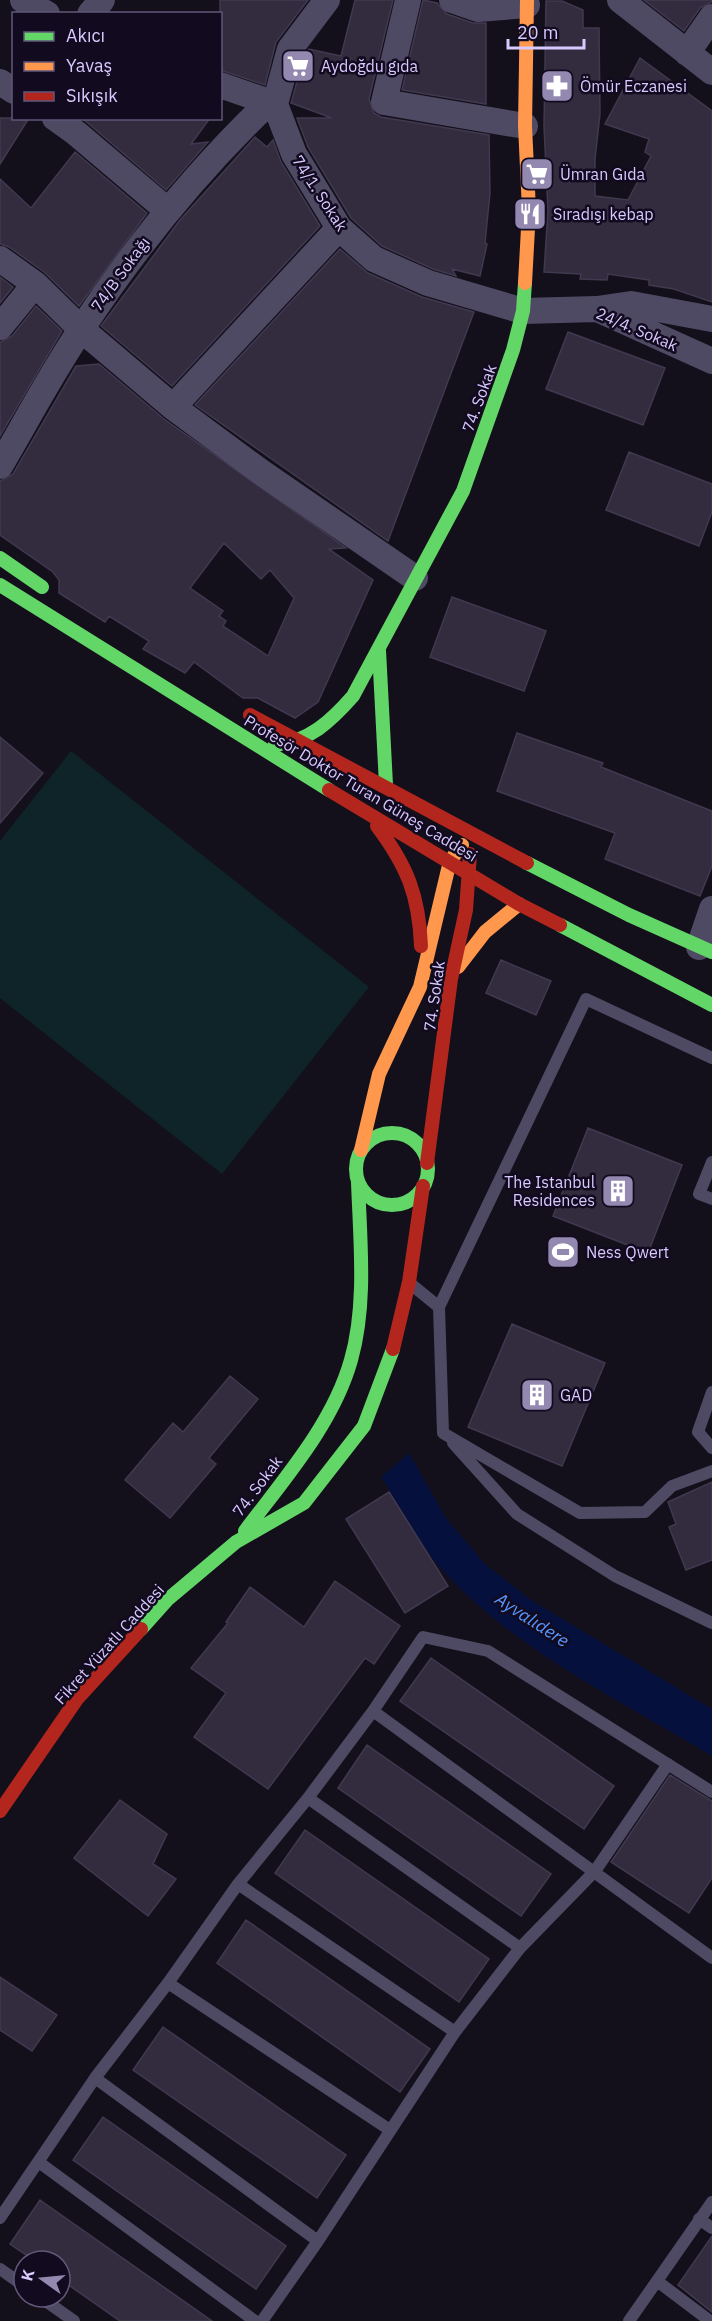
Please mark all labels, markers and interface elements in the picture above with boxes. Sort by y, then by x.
legend [12,12,222,120]
scale bar [508,12,584,50]
text: 20 m [517,21,559,44]
text: Akıcı [66,24,105,47]
supermarket icon: Aydoğdu gıda [280,48,316,84]
text: Yavaş [66,54,112,77]
place label: Aydoğdu gıda [321,56,418,76]
pharmacy icon: Ömür Eczanesi [539,68,575,104]
place label: Ömür Eczanesi [580,76,687,96]
text: Sıkışık [66,84,118,107]
street label: 74/1. Sokak [288,151,352,235]
supermarket icon: Ümran Gıda [519,156,555,192]
place label: Ümran Gıda [560,164,645,184]
restaurant icon: Sıradışı kebap [512,196,548,232]
place label: Sıradışı kebap [553,204,654,224]
street label: 74/B Sokağı [86,233,154,315]
street label: 24/4. Sokak [593,303,681,355]
street label: 74. Sokak [457,361,501,435]
street label: Profesör Doktor Turan Güneş Caddesi [241,710,481,866]
street label: 74. Sokak [419,959,449,1033]
place label: The Istanbul Residences [504,1172,595,1210]
building icon: The Istanbul Residences [600,1173,636,1209]
sports icon: Ness Qwert [545,1234,581,1270]
place label: Ness Qwert [586,1242,669,1262]
building icon: GAD [519,1377,555,1413]
place label: GAD [560,1385,592,1405]
street label: 74. Sokak [228,1451,287,1520]
street label: Fikret Yüzatlı Caddesi [50,1580,168,1708]
water label: Ayvalıdere [490,1587,574,1652]
north arrow [12,2249,72,2309]
text: K [16,2267,39,2283]

